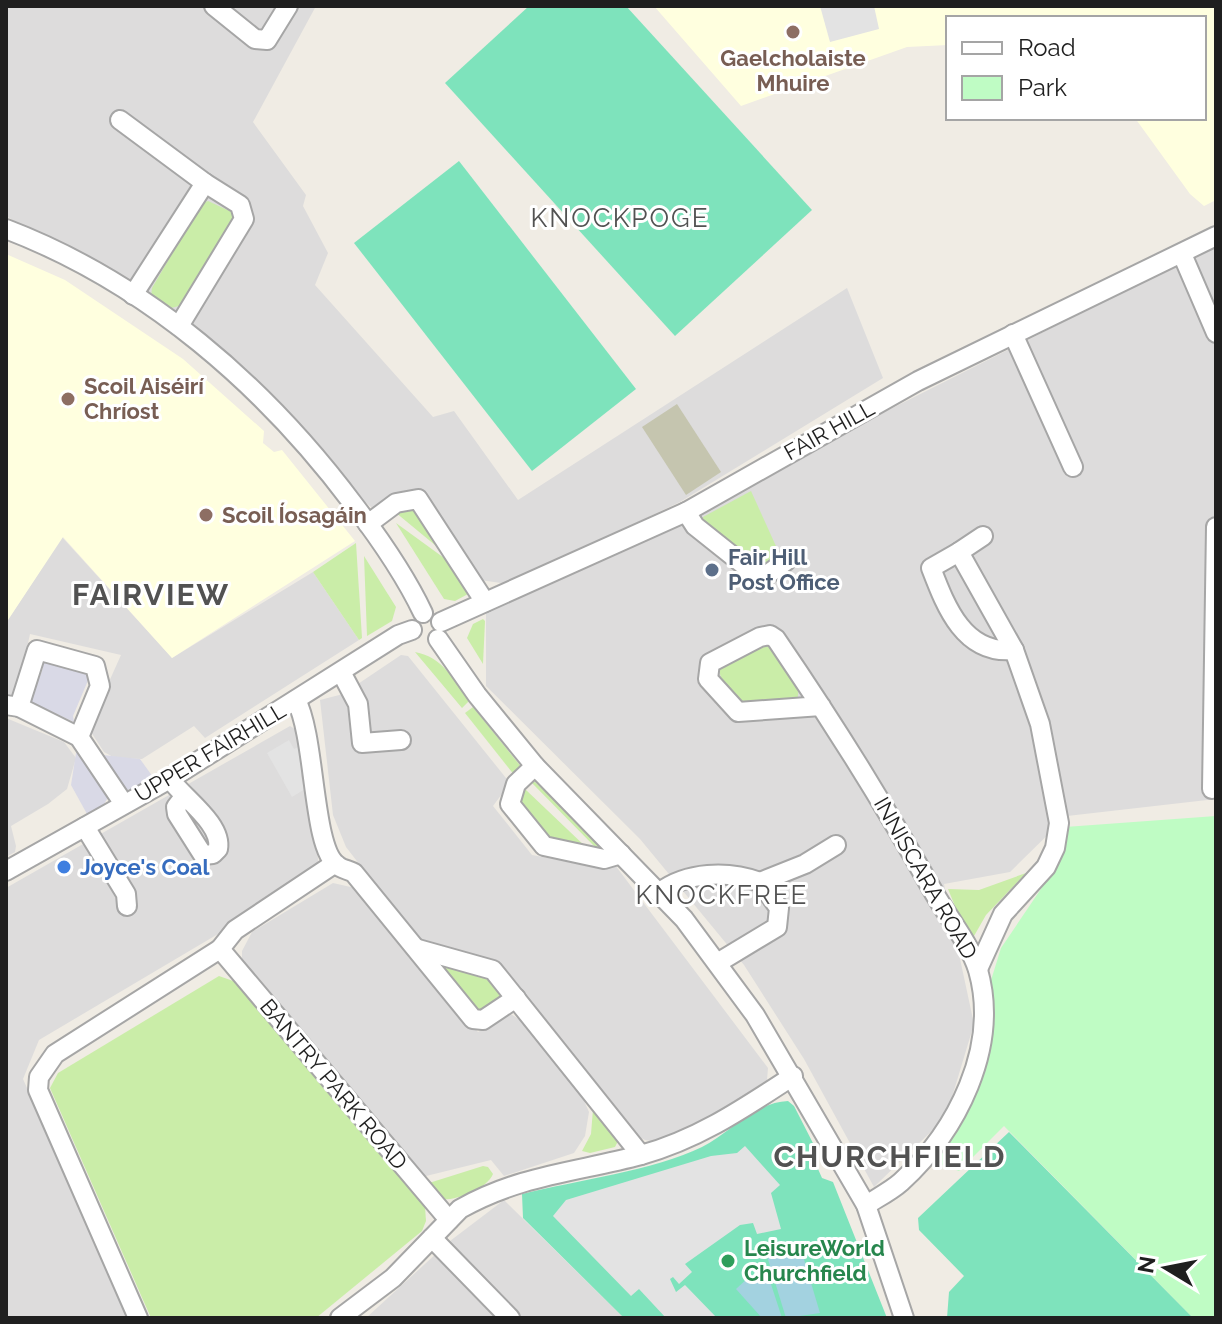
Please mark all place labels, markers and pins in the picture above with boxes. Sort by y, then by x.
marker: Gaelcholaiste Mhuire [784,23,802,41]
place label: Gaelcholaiste Mhuire [720,45,866,96]
place label: Scoil Aiséirí Chríost [84,373,204,424]
marker: Scoil Aiséirí Chríost [59,390,77,408]
place label: Scoil Íosagáin [222,502,367,528]
marker: Scoil Íosagáin [197,506,215,524]
place label: Fair Hill Post Office [728,544,840,595]
marker: Fair Hill Post Office [703,561,721,579]
place label: Joyce's Coal [80,854,210,880]
marker: Joyce's Coal [55,858,73,876]
place label: LeisureWorld Churchfield [744,1235,885,1286]
marker: LeisureWorld Churchfield [719,1252,737,1270]

